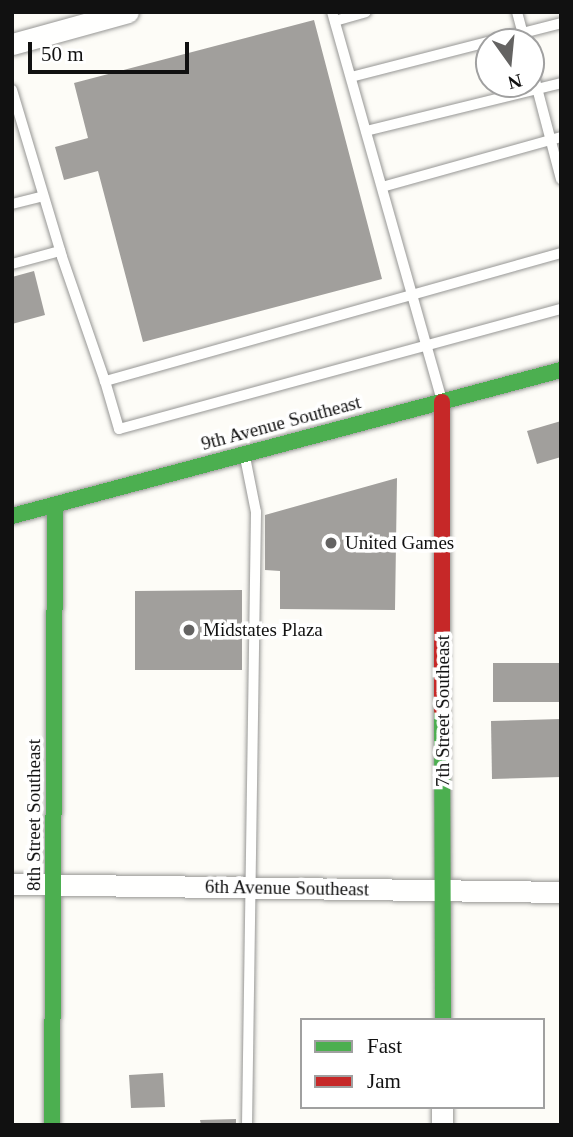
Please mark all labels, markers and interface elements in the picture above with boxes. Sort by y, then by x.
scale bar [32,28,192,72]
north arrow [475,28,545,98]
text: 50 m [41,42,84,66]
text: N [506,70,524,94]
street label: 9th Avenue Southeast [198,391,364,455]
place label: United Games [345,532,454,554]
marker: United Games [323,535,339,551]
place label: Midstates Plaza [203,619,323,641]
marker: Midstates Plaza [181,622,197,638]
street label: 7th Street Southeast [432,635,454,787]
street label: 8th Street Southeast [23,739,45,891]
street label: 6th Avenue Southeast [204,875,370,901]
legend [300,1018,545,1109]
text: Fast [367,1034,402,1058]
text: Jam [367,1069,401,1093]

